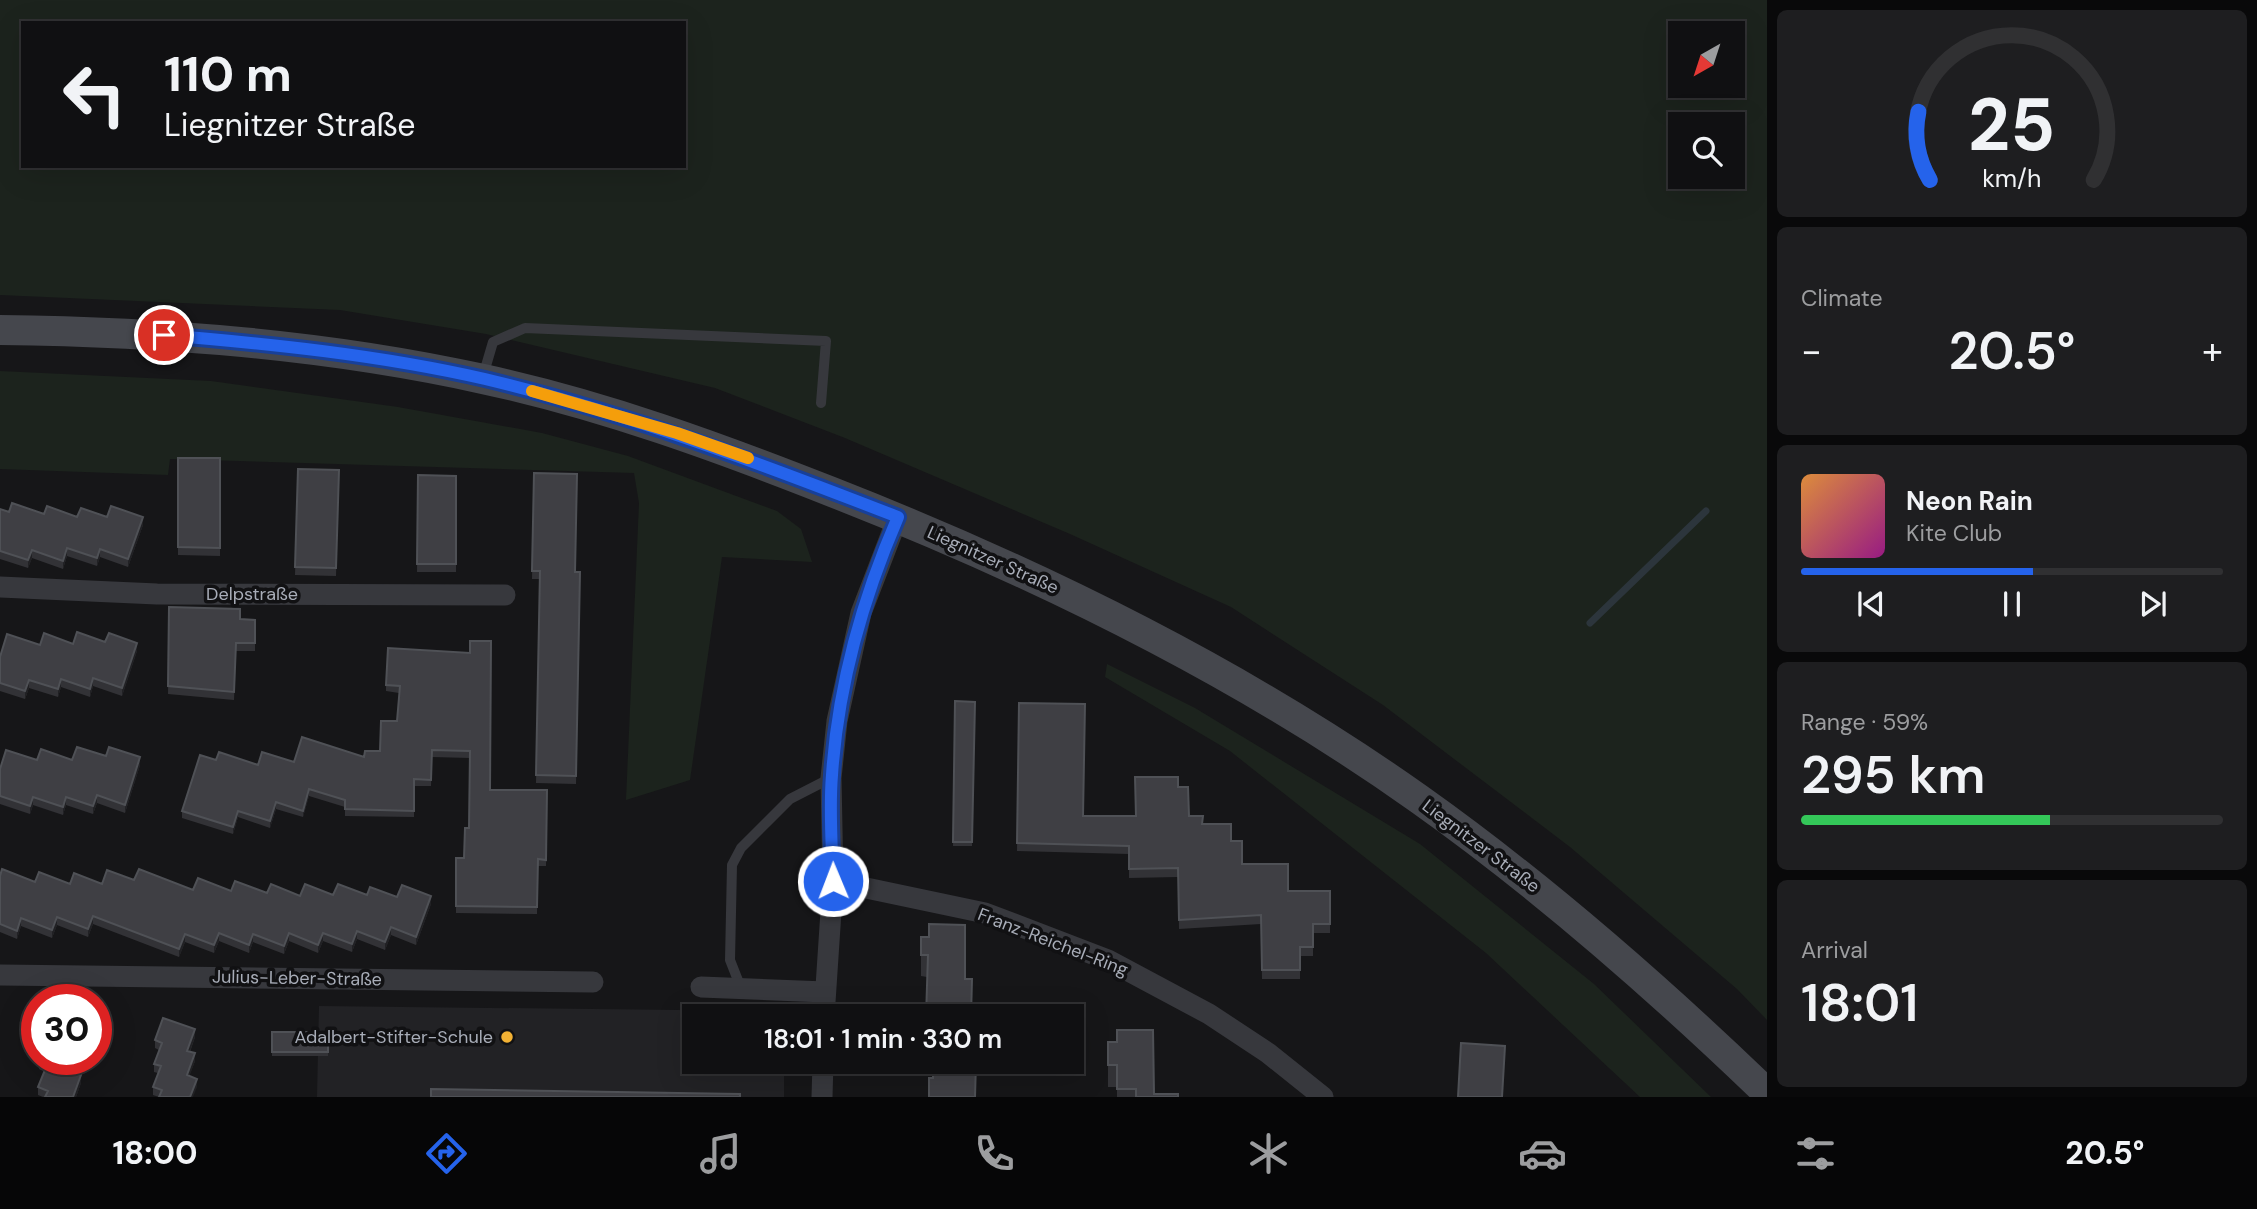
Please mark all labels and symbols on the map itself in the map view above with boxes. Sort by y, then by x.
north arrow [1668,21,1745,98]
pin [134,305,194,365]
street label: Liegnitzer Straße [924,520,1062,600]
street label: Delpstraße [206,582,298,606]
street label: Liegnitzer Straße [1417,794,1545,898]
position arrow [796,844,870,918]
street label: Franz-Reichel-Ring [974,902,1132,982]
street label: Julius-Leber-Straße [212,965,382,991]
speed limit sign: 30 [21,984,112,1075]
place label: Adalbert-Stifter-Schule [294,1025,493,1049]
marker: Adalbert-Stifter-Schule [499,1029,515,1045]

